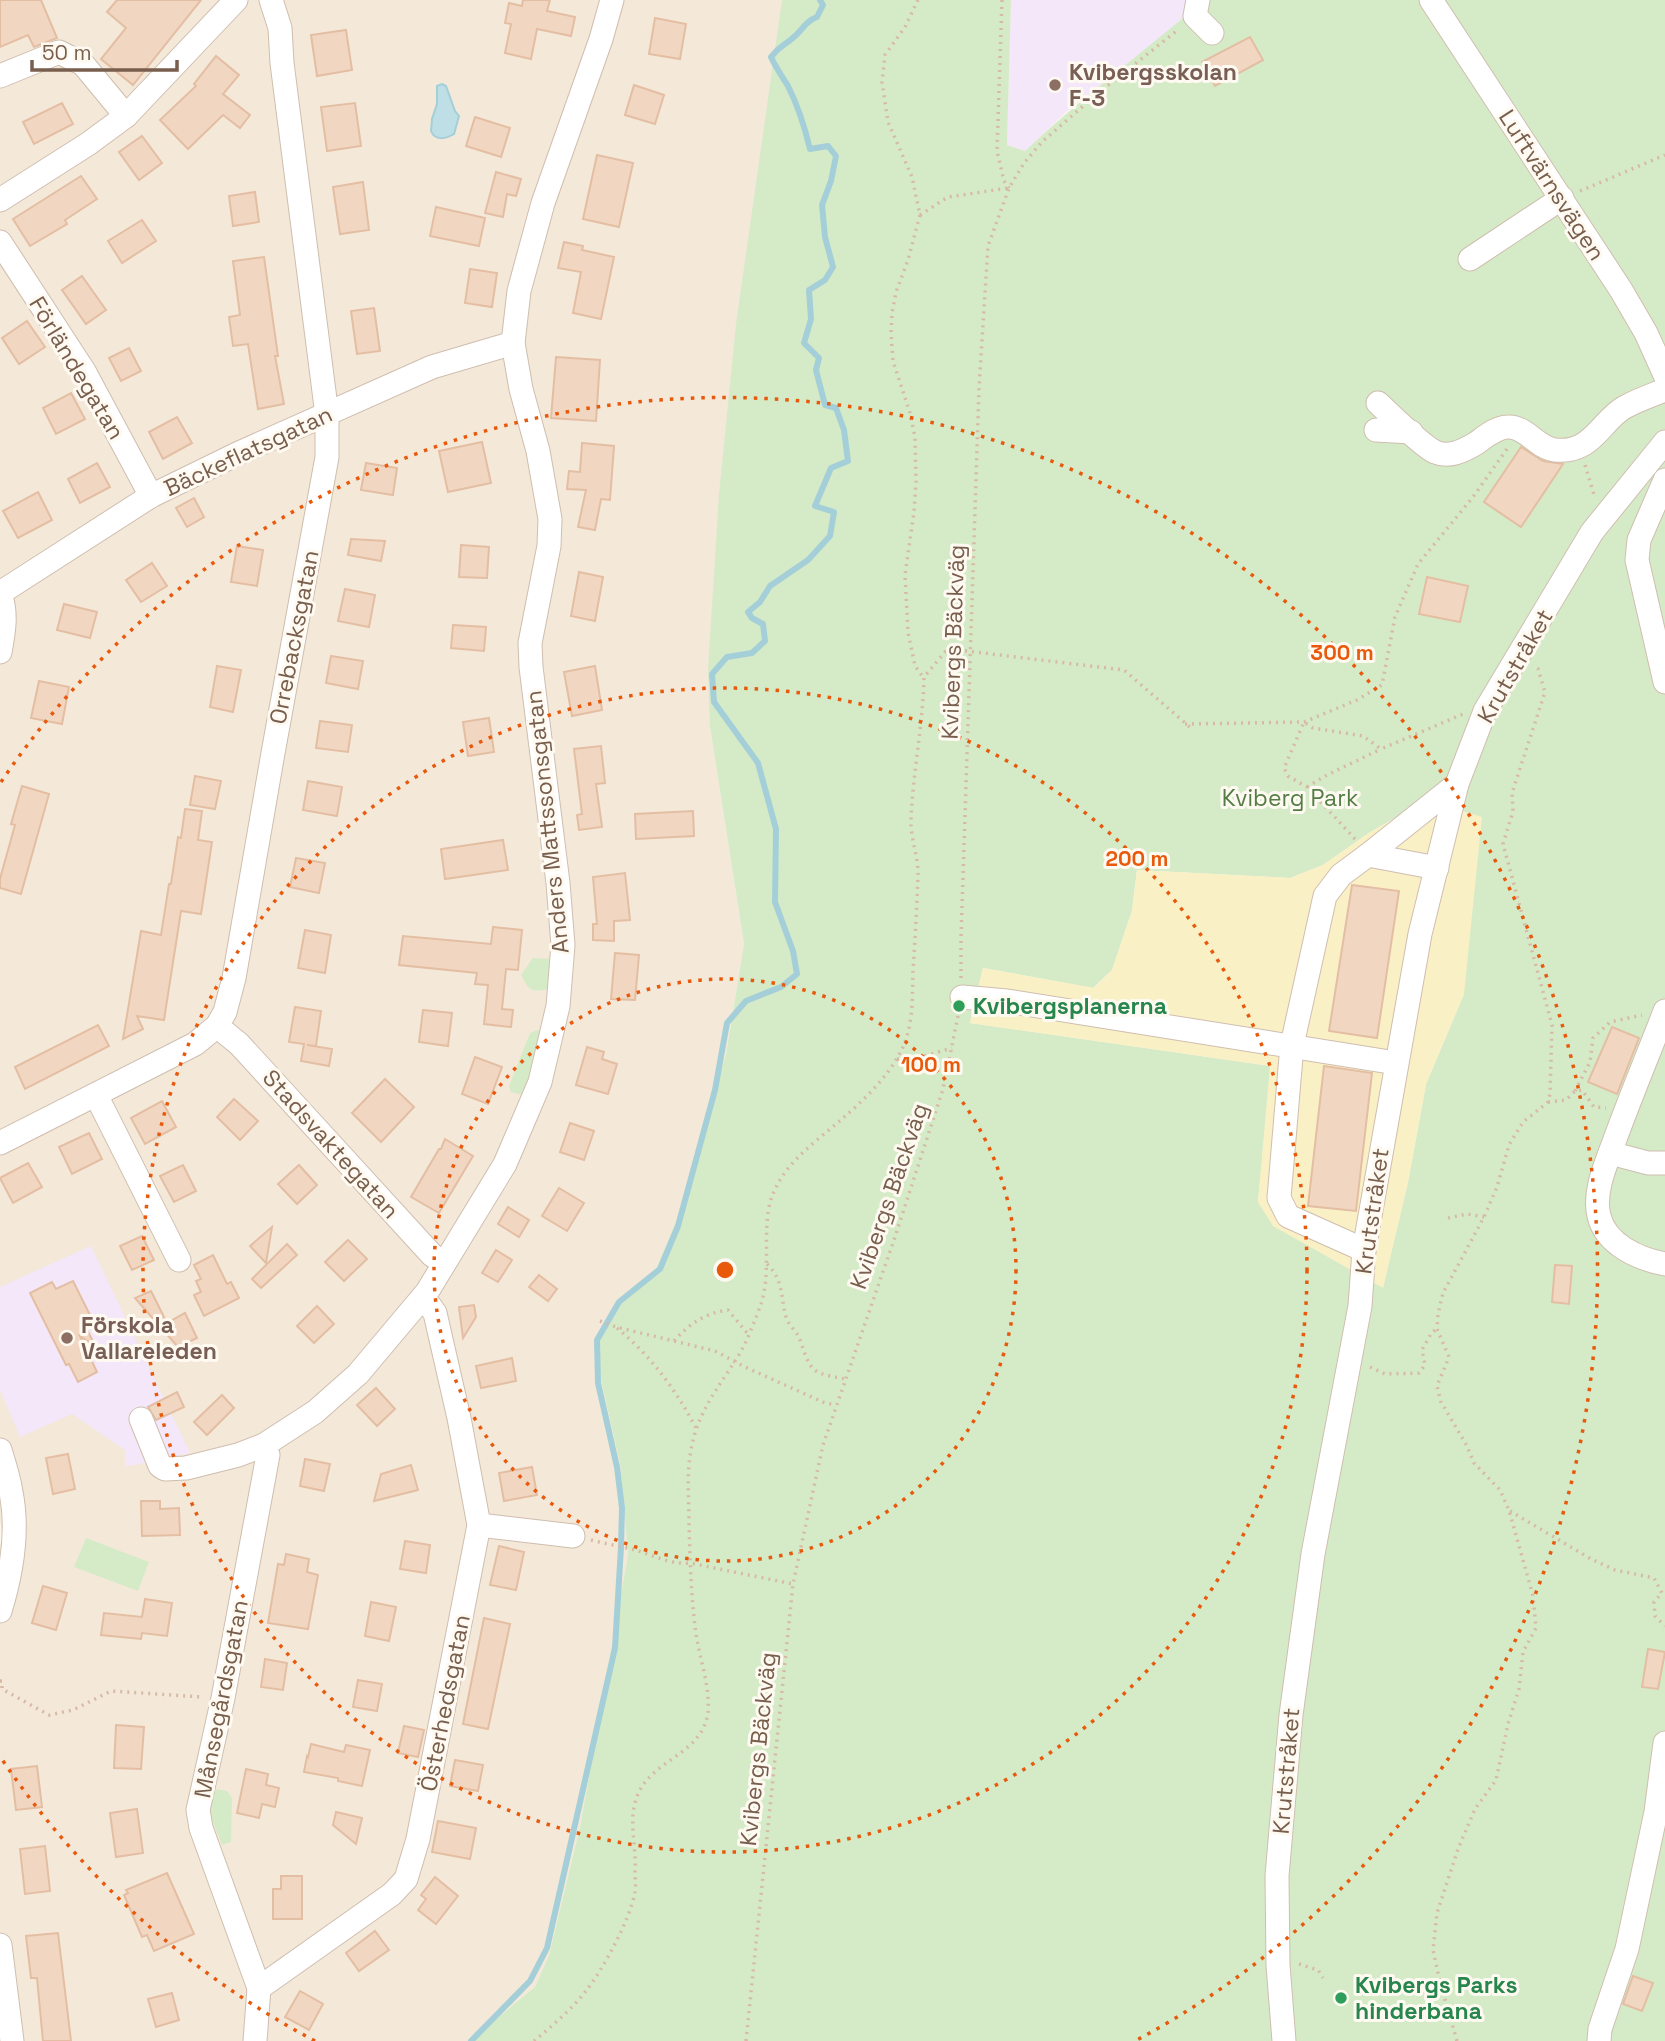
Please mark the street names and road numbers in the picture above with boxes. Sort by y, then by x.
street label: Luftvärnsvägen [1492,104,1612,266]
street label: Förländegatan [23,291,131,445]
street label: Bäckeflatsgatan [159,399,337,503]
street label: Kvibergs Bäckväg [935,544,971,740]
street label: Orrebacksgatan [262,547,326,727]
street label: Krutstråket [1470,604,1560,728]
street label: Anders Mattssonsgatan [518,689,576,955]
street label: Stadsvaktegatan [256,1063,406,1225]
street label: Kvibergs Bäckväg [843,1099,935,1293]
street label: Krutstråket [1348,1146,1396,1276]
street label: Månsegårdsgatan [187,1597,255,1801]
street label: Österhedsgatan [413,1612,477,1794]
street label: Kvibergs Bäckväg [733,1651,783,1847]
street label: Krutstråket [1266,1707,1306,1835]

